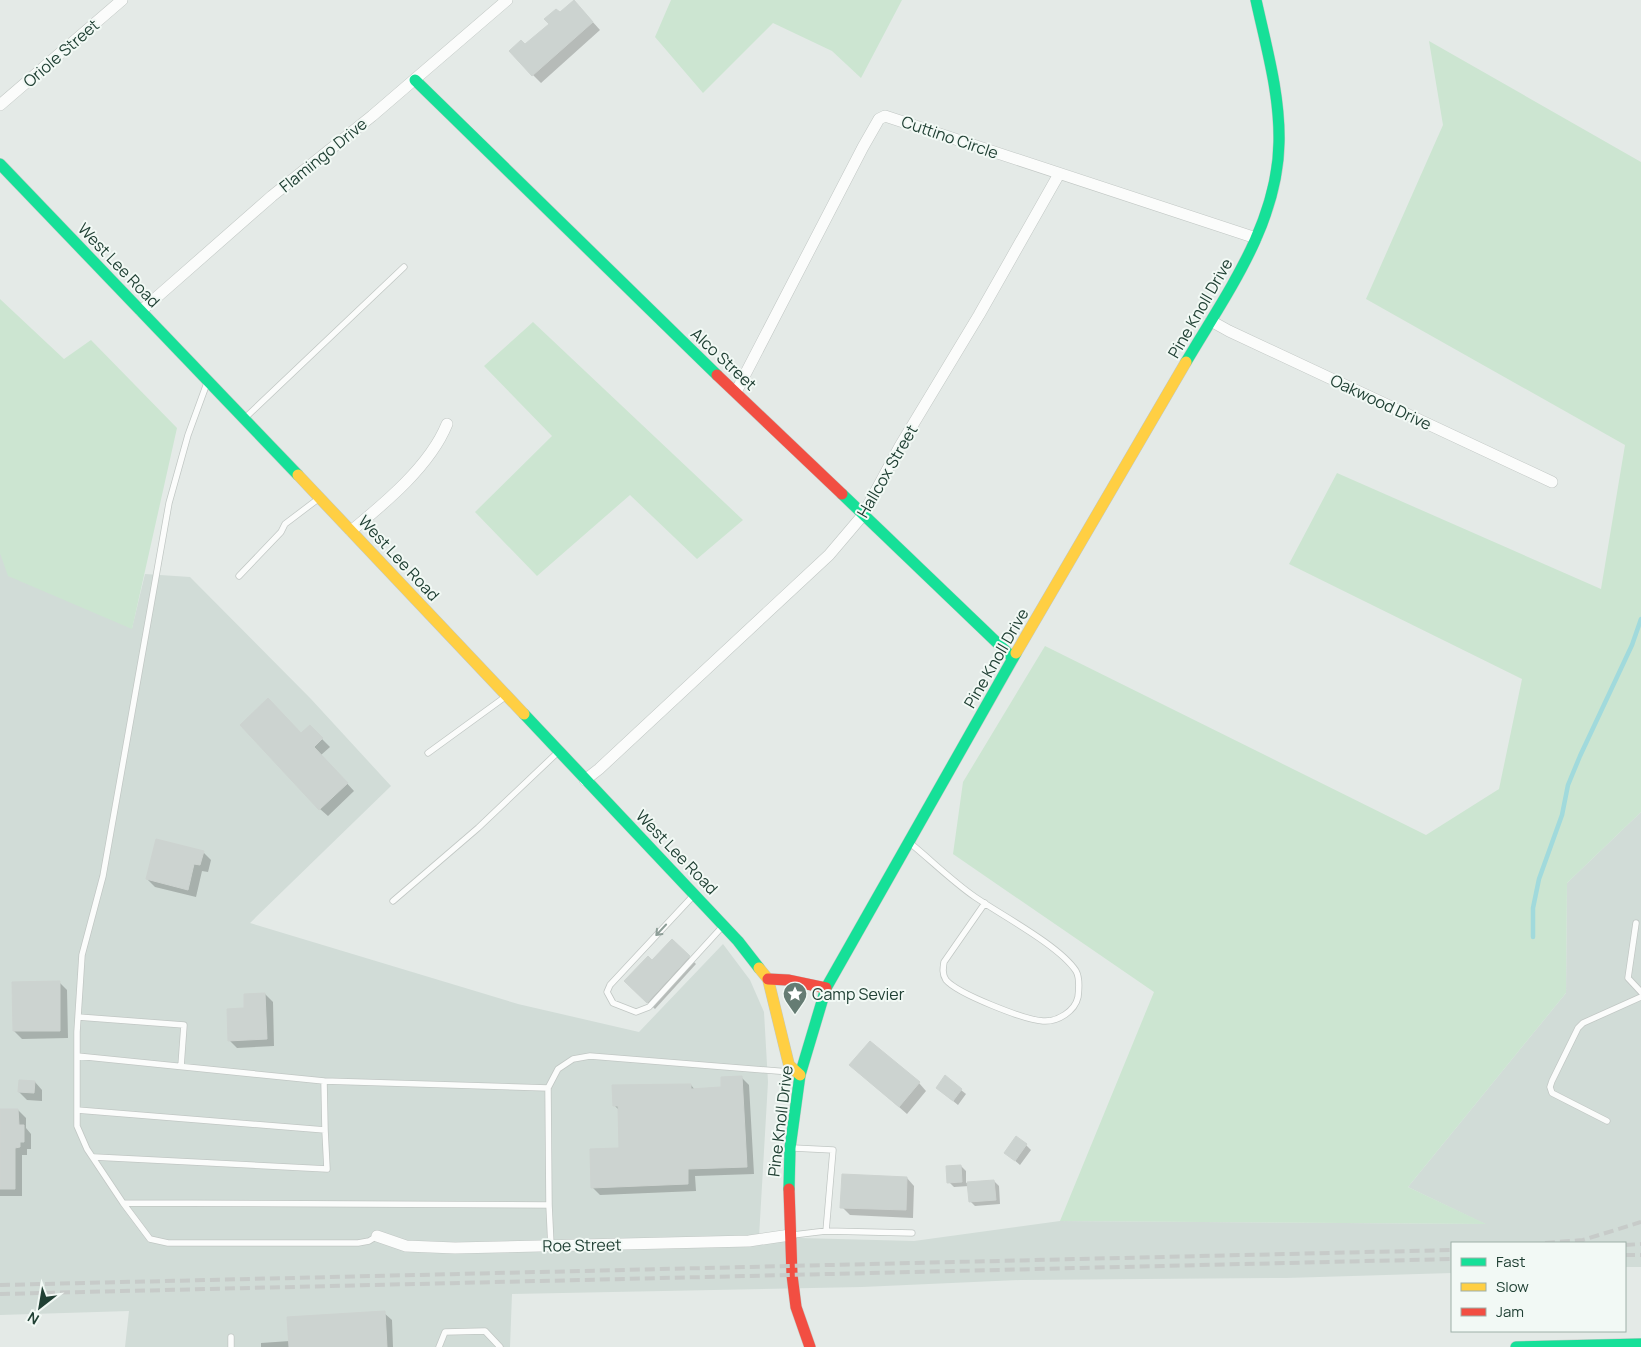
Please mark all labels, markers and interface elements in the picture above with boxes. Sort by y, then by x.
street label: Oriole Street [18,14,104,92]
street label: Cuttino Circle [899,110,1001,164]
street label: Flamingo Drive [274,113,372,197]
street label: West Lee Road [73,218,165,312]
street label: Pine Knoll Drive [1162,254,1238,362]
street label: Alco Street [686,323,762,395]
street label: Oakwood Drive [1327,369,1435,435]
street label: Hallcox Street [852,421,922,521]
street label: West Lee Road [354,511,444,605]
street label: Pine Knoll Drive [958,604,1034,712]
street label: West Lee Road [631,805,723,899]
one-way arrow [655,924,667,937]
place icon: Camp Sevier [782,981,808,1015]
place label: Camp Sevier [812,983,905,1005]
street label: Pine Knoll Drive [762,1064,798,1178]
street label: Roe Street [542,1233,622,1257]
legend [1451,1242,1626,1332]
text: Fast [1496,1251,1525,1272]
text: Slow [1496,1276,1529,1297]
north arrow [15,1282,65,1332]
text: Jam [1496,1301,1524,1322]
text: N [24,1308,42,1329]

